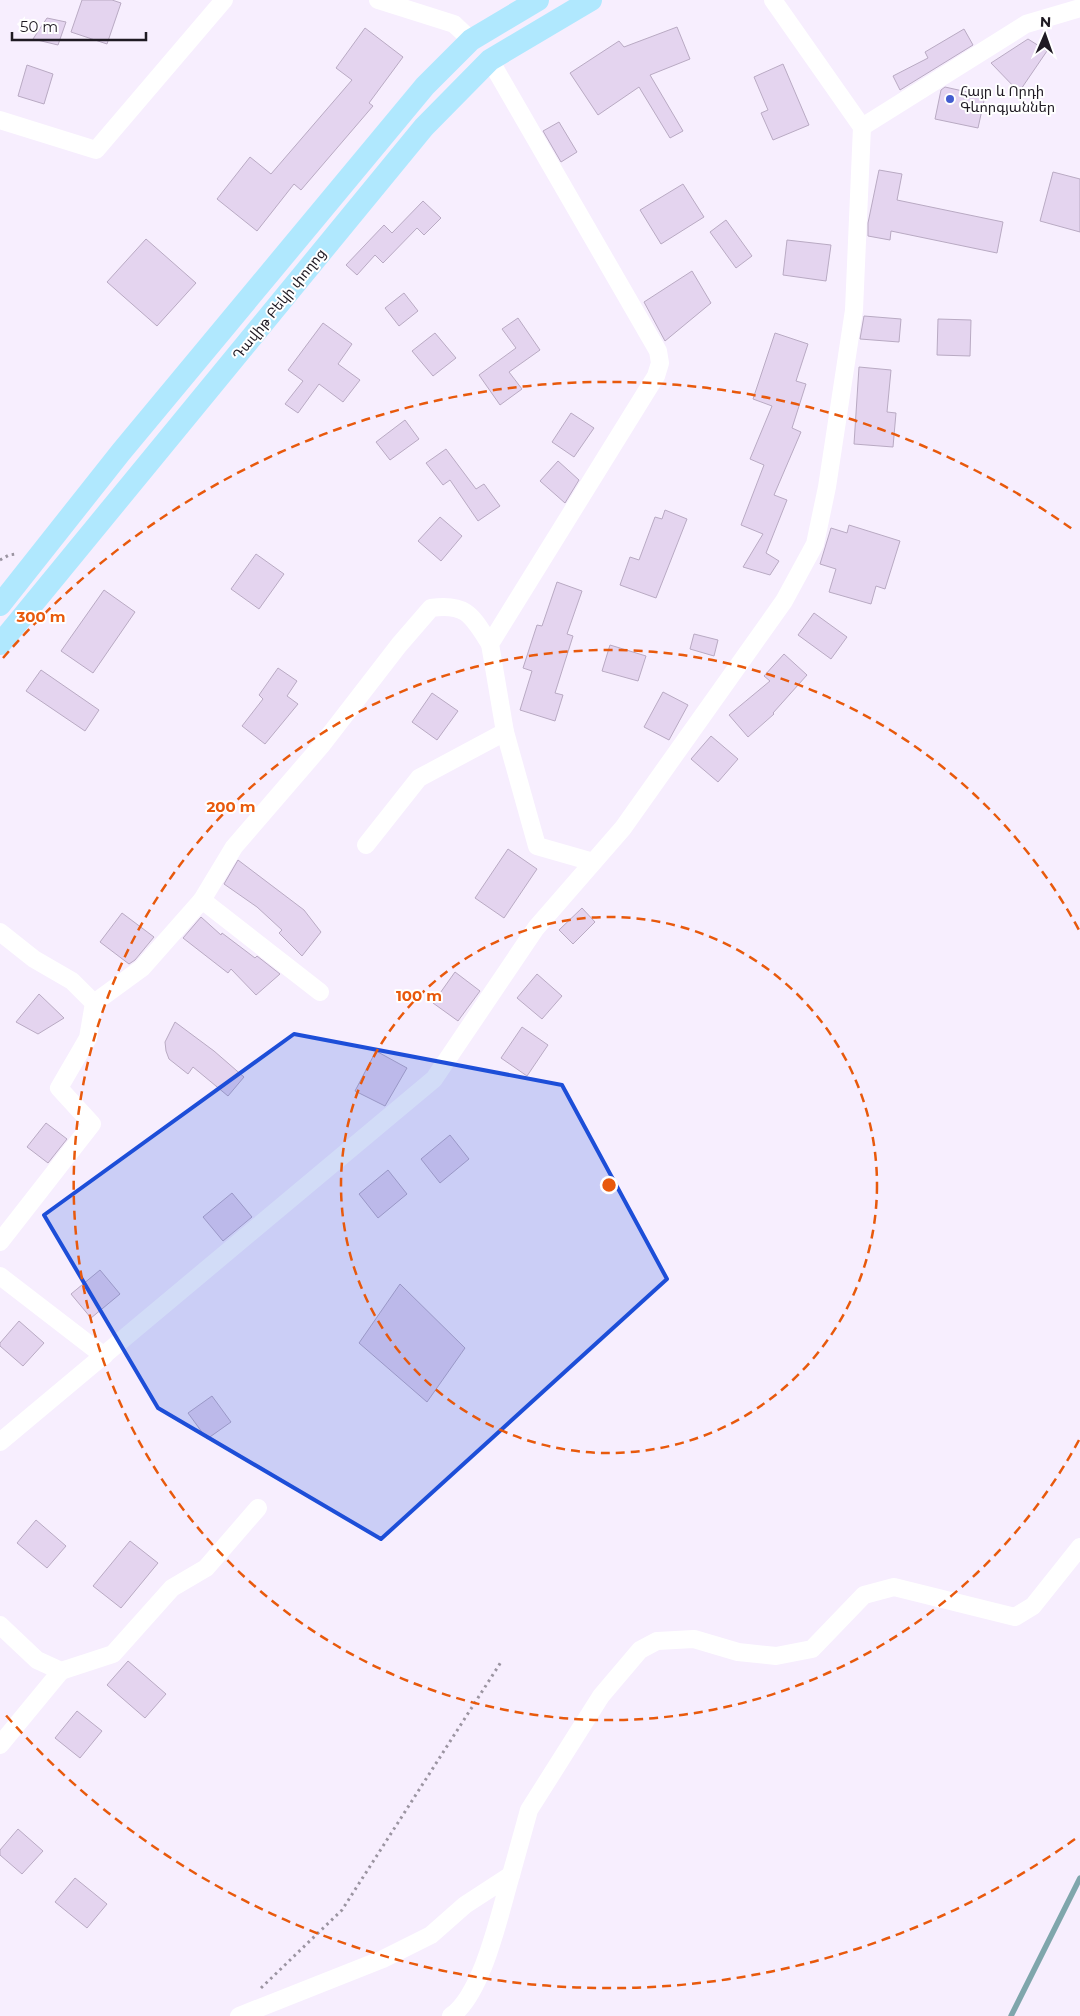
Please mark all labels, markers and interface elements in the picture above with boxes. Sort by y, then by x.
scale bar [12,10,146,42]
north arrow [1020,10,1070,60]
text: N [1039,13,1051,31]
text: 50 m [20,17,58,36]
place label: Հայր և Որդի Գևորգյաններ [960,82,1055,116]
marker: Հայր և Որդի Գևորգյաններ [944,93,956,105]
street label: Դավիթ Բեկի փողոց [228,245,330,363]
text: 300 m [15,607,66,626]
text: 200 m [206,797,256,816]
text: 100 m [396,986,442,1005]
centre of rings [600,1176,618,1194]

